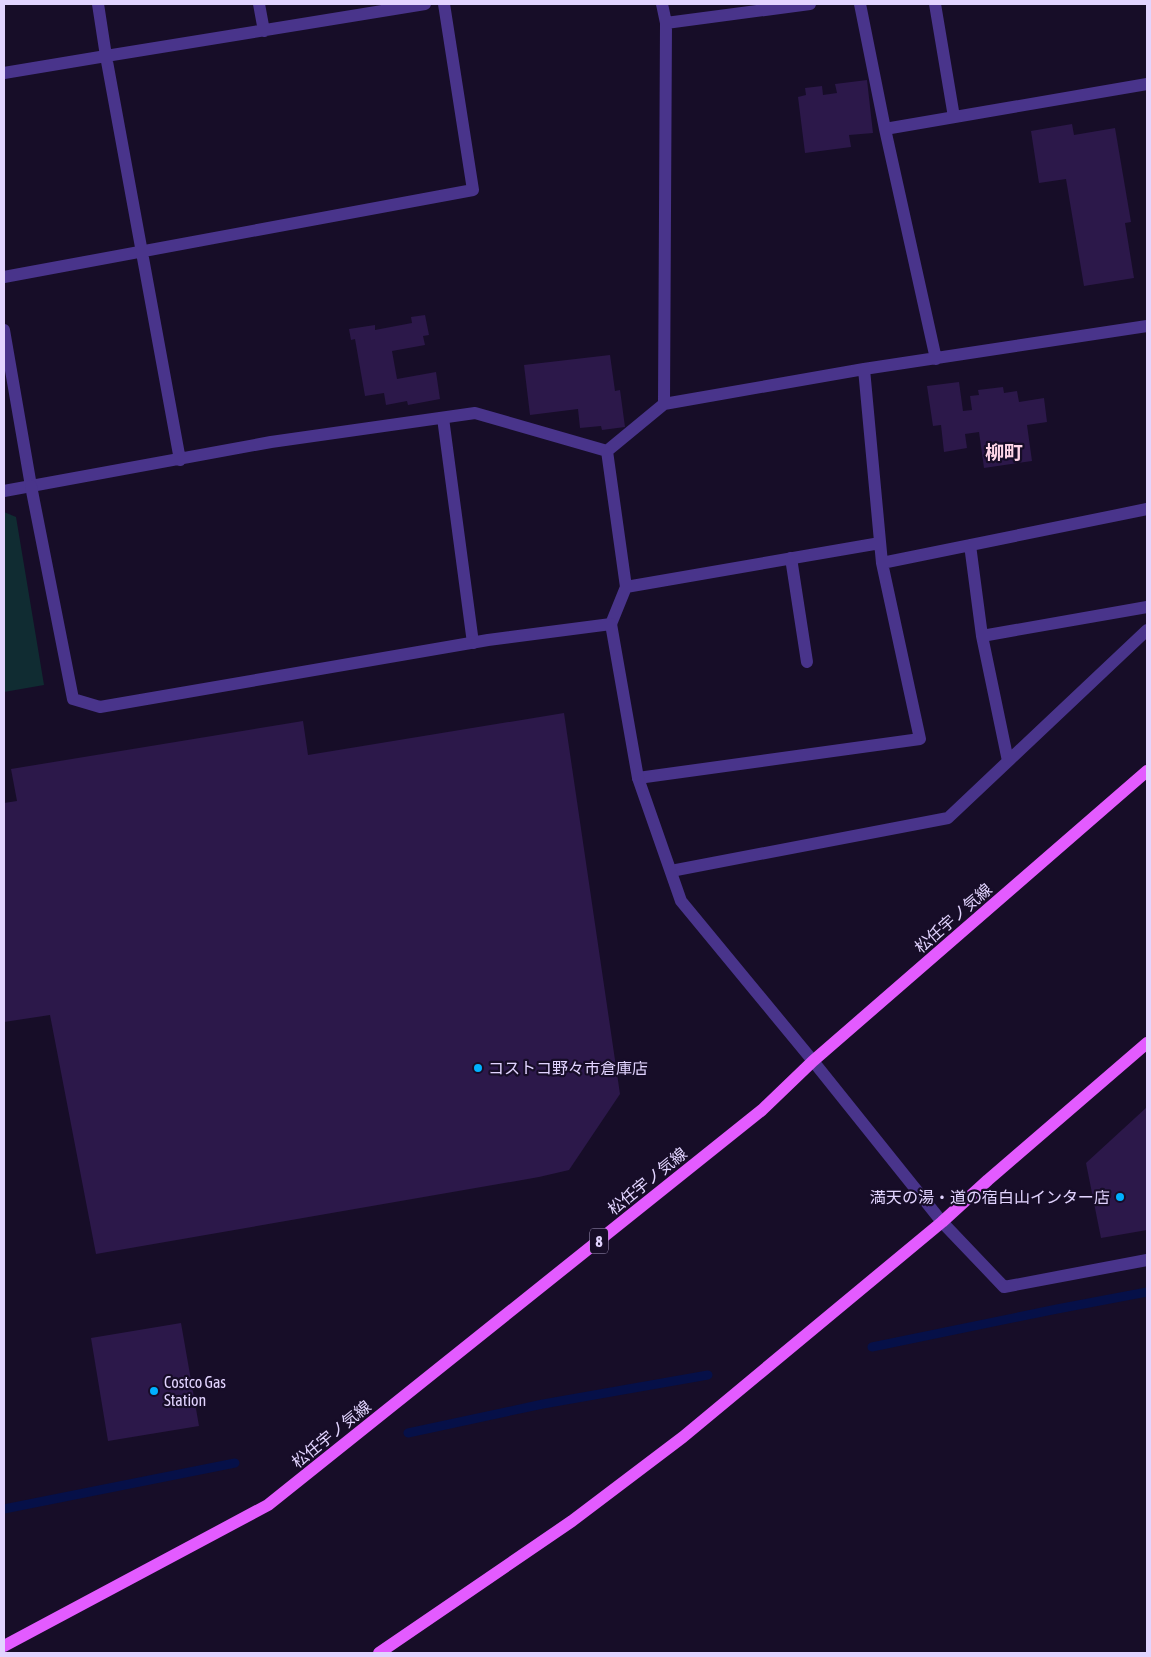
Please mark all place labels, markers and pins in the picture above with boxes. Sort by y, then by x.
place label: コストコ野々市倉庫店 [488,1059,648,1077]
marker: コストコ野々市倉庫店 [472,1062,484,1074]
place label: 満天の湯・道の宿白山インター店 [870,1188,1110,1206]
marker: 満天の湯・道の宿白山インター店 [1114,1191,1126,1203]
place label: Costco Gas Station [164,1373,226,1409]
marker: Costco Gas Station [148,1385,160,1397]

